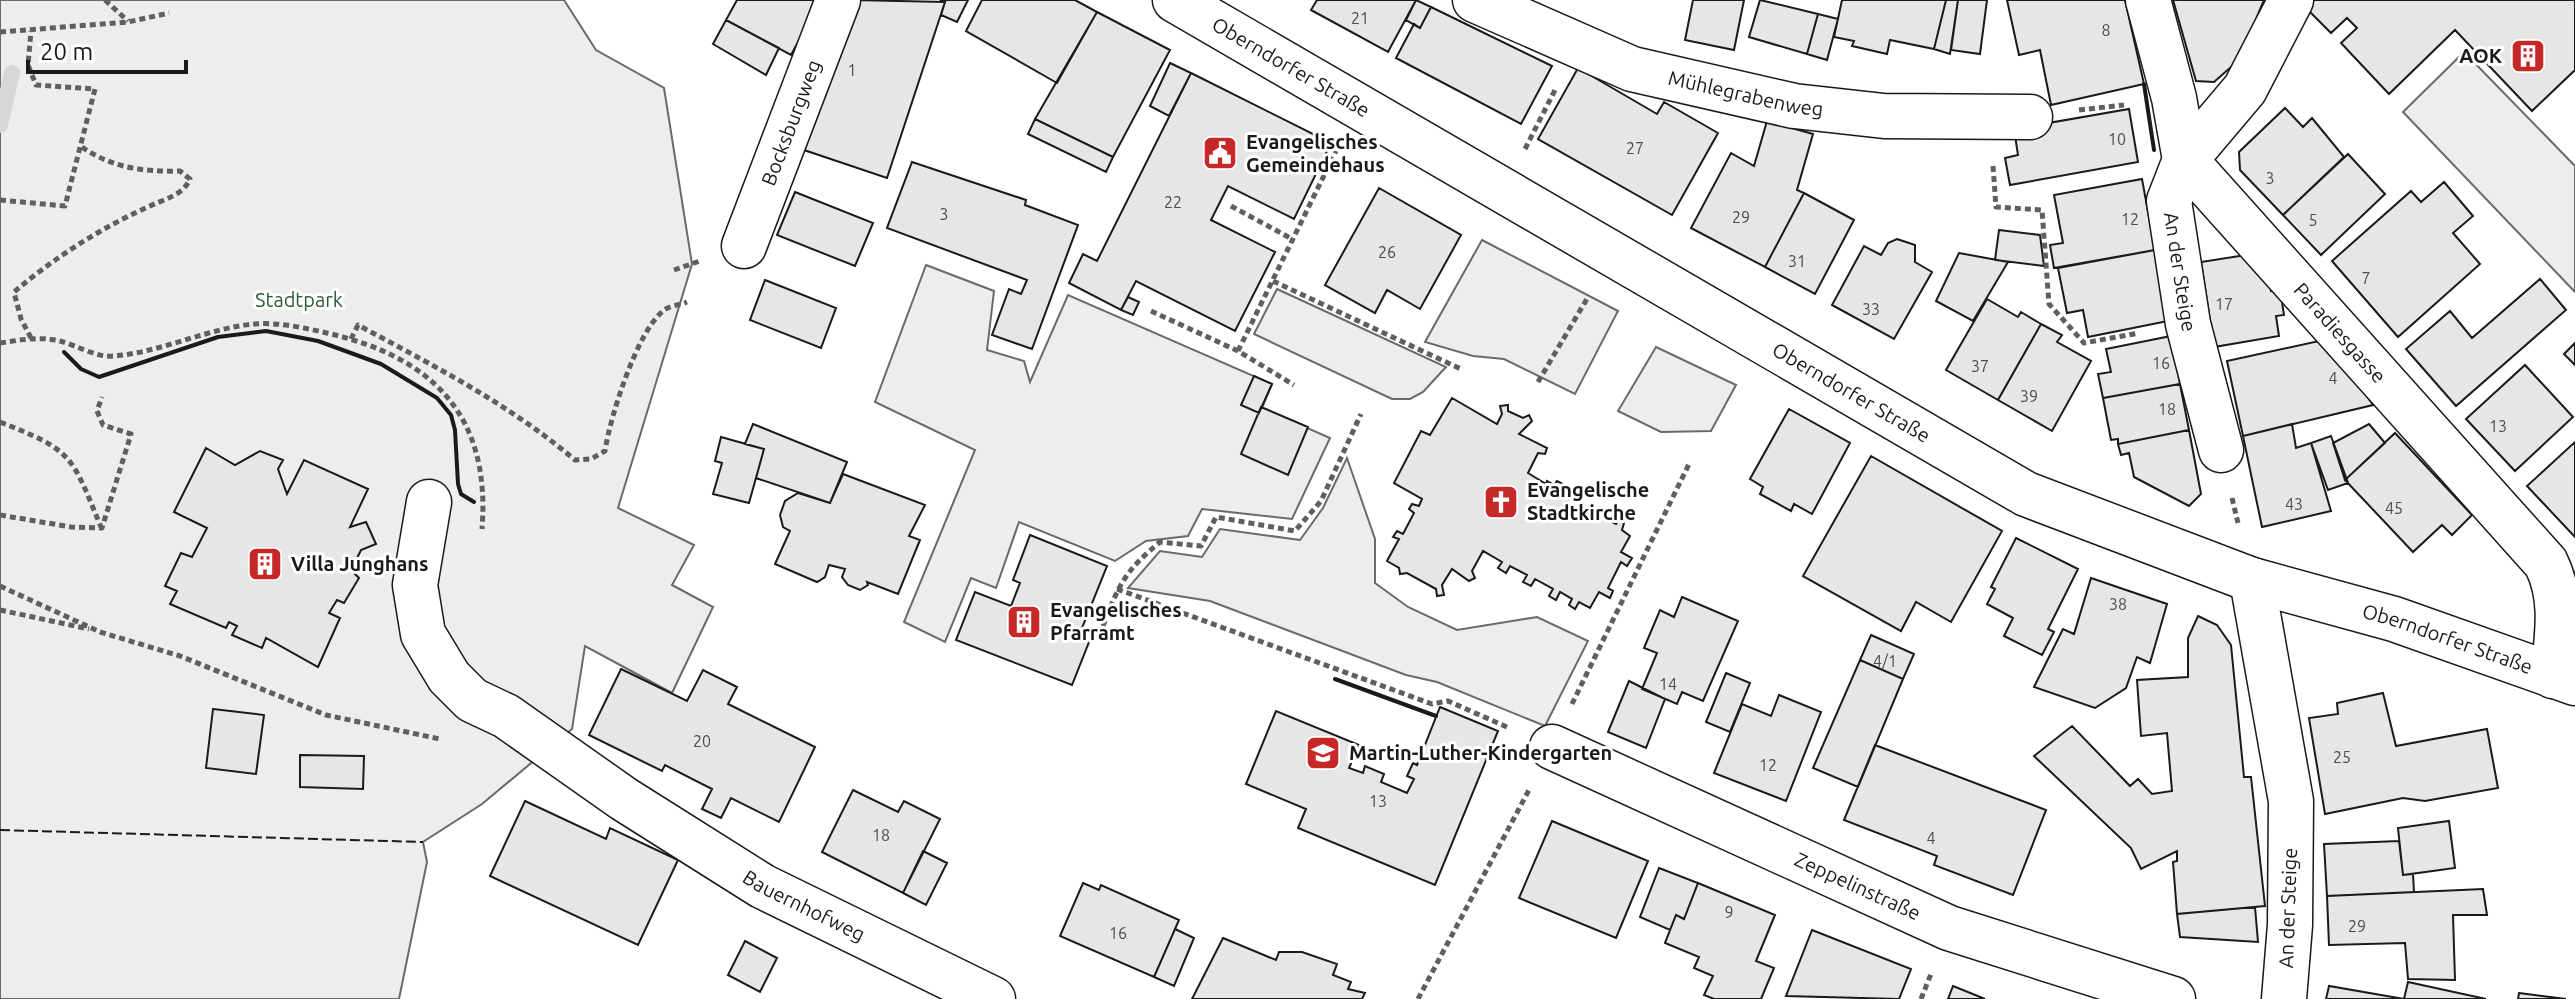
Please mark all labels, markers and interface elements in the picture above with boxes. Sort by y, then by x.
house number: 21 [1351,9,1369,27]
street label: Oberndorfer Straße [1208,12,1374,122]
house number: 8 [2101,21,2111,39]
scale bar [28,24,186,74]
building icon: AOK [2509,37,2547,75]
text: 20 m [40,38,93,65]
place label: AOK [2459,44,2503,67]
street label: Bocksburgweg [756,56,825,189]
house number: 1 [847,61,857,79]
street label: Mühlegrabenweg [1666,66,1825,120]
place label: Evangelisches Gemeindehaus [1246,130,1385,176]
house number: 10 [2108,130,2126,148]
public building icon: Evangelisches Gemeindehaus [1201,134,1239,172]
house number: 27 [1626,139,1644,157]
house number: 3 [2265,169,2275,187]
house number: 22 [1164,193,1182,211]
house number: 3 [939,205,949,223]
house number: 29 [1732,208,1750,226]
house number: 12 [2121,210,2139,228]
street label: An der Steige [2160,210,2202,334]
house number: 5 [2308,211,2318,229]
house number: 26 [1378,243,1396,261]
house number: 31 [1788,252,1806,270]
house number: 7 [2361,269,2371,287]
street label: Paradiesgasse [2289,278,2391,387]
park label: Stadtpark [255,288,343,311]
house number: 17 [2215,295,2233,313]
house number: 33 [1862,300,1880,318]
street label: Oberndorfer Straße [1769,337,1935,447]
house number: 16 [2152,354,2170,372]
house number: 37 [1971,357,1989,375]
house number: 4 [2328,369,2338,387]
house number: 39 [2020,387,2038,405]
house number: 18 [2158,400,2176,418]
house number: 13 [2489,417,2507,435]
place label: Evangelische Stadtkirche [1527,478,1649,524]
church icon: Evangelische Stadtkirche [1482,483,1520,521]
house number: 43 [2285,495,2303,513]
house number: 45 [2385,499,2403,517]
building icon: Villa Junghans [246,545,284,583]
place label: Villa Junghans [291,552,428,575]
house number: 38 [2109,595,2127,613]
place label: Evangelisches Pfarramt [1050,598,1182,644]
street label: Oberndorfer Straße [2360,599,2536,678]
building icon: Evangelisches Pfarramt [1005,603,1043,641]
house number: 4/1 [1873,652,1897,670]
house number: 14 [1659,675,1677,693]
house number: 20 [693,732,711,750]
school or university icon: Martin-Luther-Kindergarten [1304,734,1342,772]
place label: Martin-Luther-Kindergarten [1349,741,1612,764]
house number: 25 [2333,748,2351,766]
house number: 12 [1759,756,1777,774]
house number: 13 [1369,792,1387,810]
house number: 18 [872,826,890,844]
house number: 4 [1926,829,1936,847]
street label: Zeppelinstraße [1791,847,1925,925]
street label: An der Steige [2274,847,2301,969]
street label: Bauernhofweg [739,865,869,946]
house number: 9 [1724,903,1734,921]
house number: 29 [2348,917,2366,935]
house number: 16 [1109,924,1127,942]

